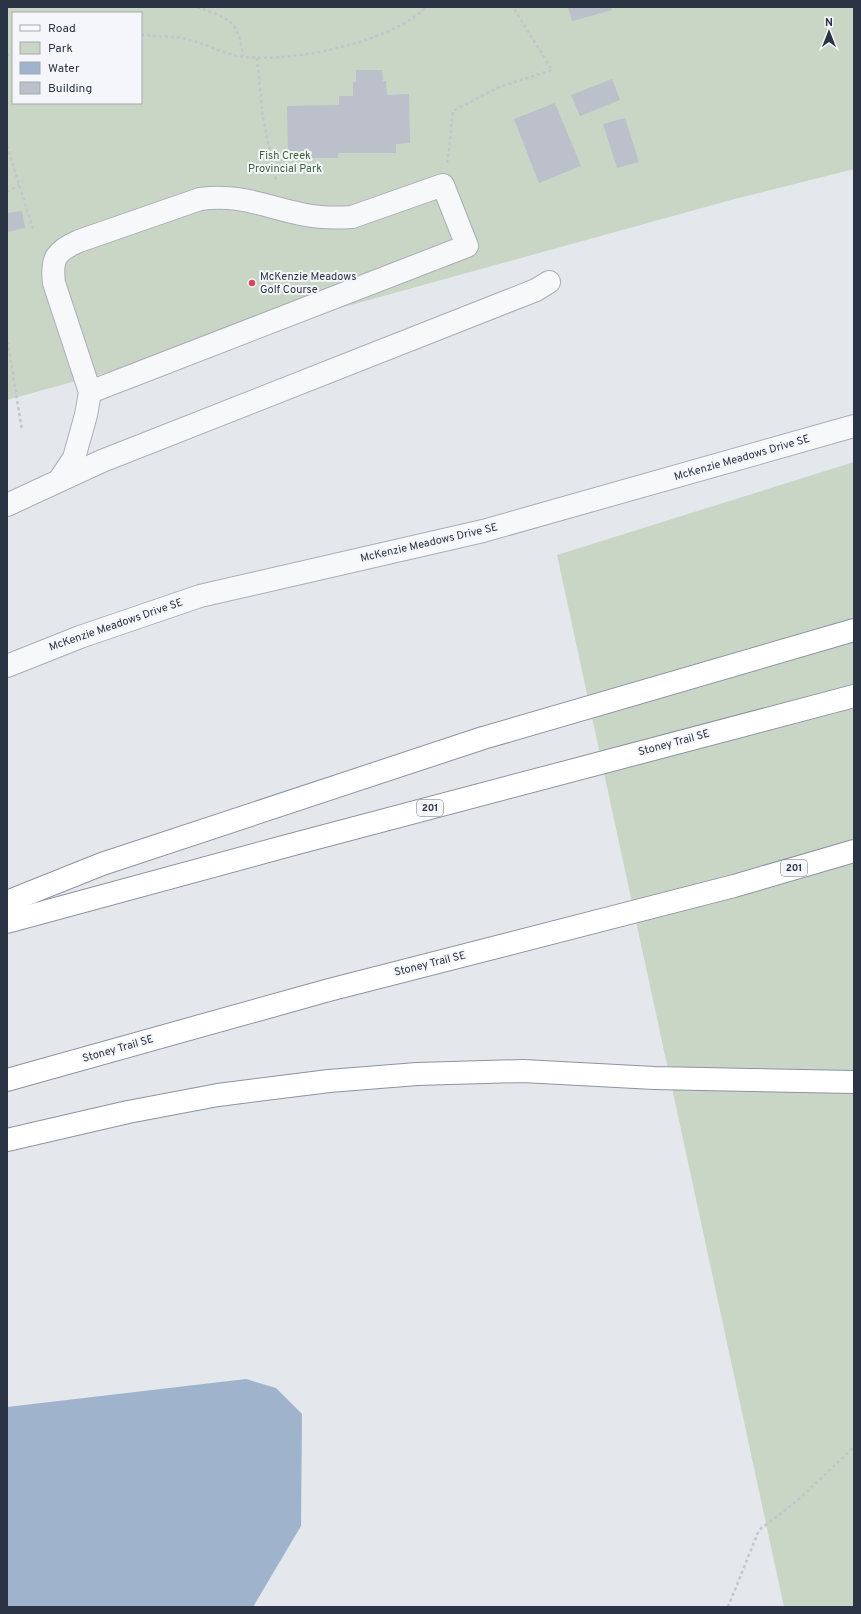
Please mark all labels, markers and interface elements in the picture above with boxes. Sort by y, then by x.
legend [12,12,142,104]
north arrow [809,12,849,52]
text: N [825,16,833,30]
text: Road [48,21,76,37]
text: Park [48,41,73,57]
text: Water [48,61,80,77]
text: Building [48,81,92,97]
park label: Fish Creek Provincial Park [248,149,322,176]
place label: McKenzie Meadows Golf Course [260,270,356,297]
marker: McKenzie Meadows Golf Course [247,278,257,288]
street label: McKenzie Meadows Drive SE [672,432,812,484]
street label: McKenzie Meadows Drive SE [359,520,499,566]
street label: McKenzie Meadows Drive SE [47,595,185,655]
street label: Stoney Trail SE [637,727,711,759]
road number: 201 [417,800,443,816]
road number: 201 [781,860,807,876]
street label: Stoney Trail SE [393,948,467,980]
street label: Stoney Trail SE [81,1032,155,1066]

